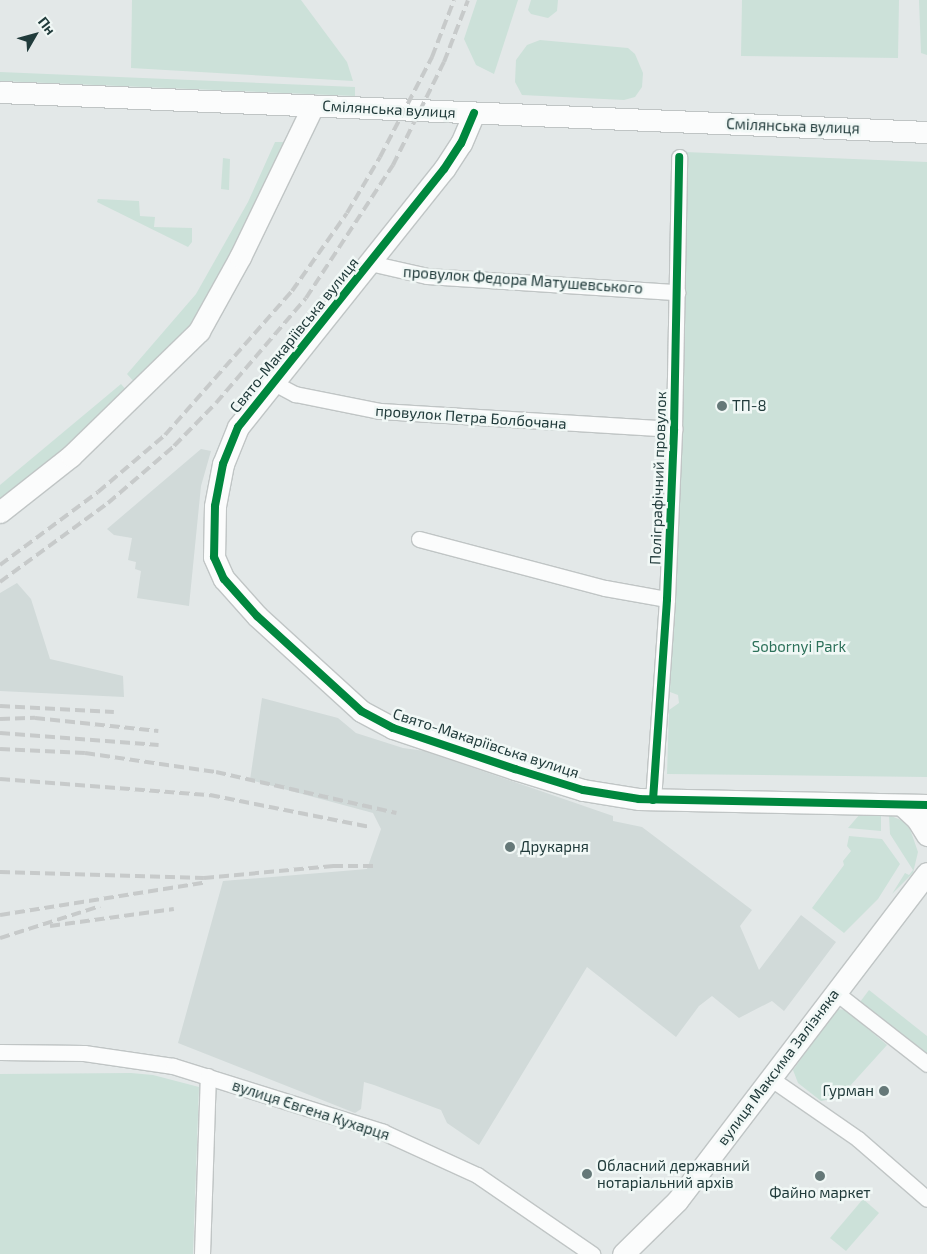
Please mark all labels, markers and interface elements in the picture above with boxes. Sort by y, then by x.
north arrow [10,10,60,60]
text: Пн [35,13,60,38]
street label: Смілянська вулиця [322,97,456,121]
street label: Смілянська вулиця [726,115,860,137]
street label: Свято-Макаріївська вулиця [226,254,362,416]
street label: провулок Федора Матушевського [403,263,643,297]
street label: Поліграфічний провулок [646,391,670,565]
place label: ТП-8 [732,397,767,415]
marker: ТП-8 [716,400,728,412]
street label: провулок Петра Болбочана [375,401,567,433]
park label: Sobornyi Park [752,638,846,656]
street label: Свято-Макаріївська вулиця [391,704,581,782]
place label: Друкарня [520,838,589,856]
marker: Друкарня [504,841,516,853]
street label: вулиця Максима Залізняка [713,985,843,1149]
street label: вулиця Євгена Кухарця [230,1076,392,1144]
place label: Гурман [823,1082,874,1100]
marker: Гурман [878,1085,890,1097]
place label: Обласний державний нотаріальний архів [597,1156,750,1191]
marker: Обласний державний нотаріальний архів [581,1168,593,1180]
marker: Файно маркет [814,1170,826,1182]
place label: Файно маркет [769,1184,871,1202]

